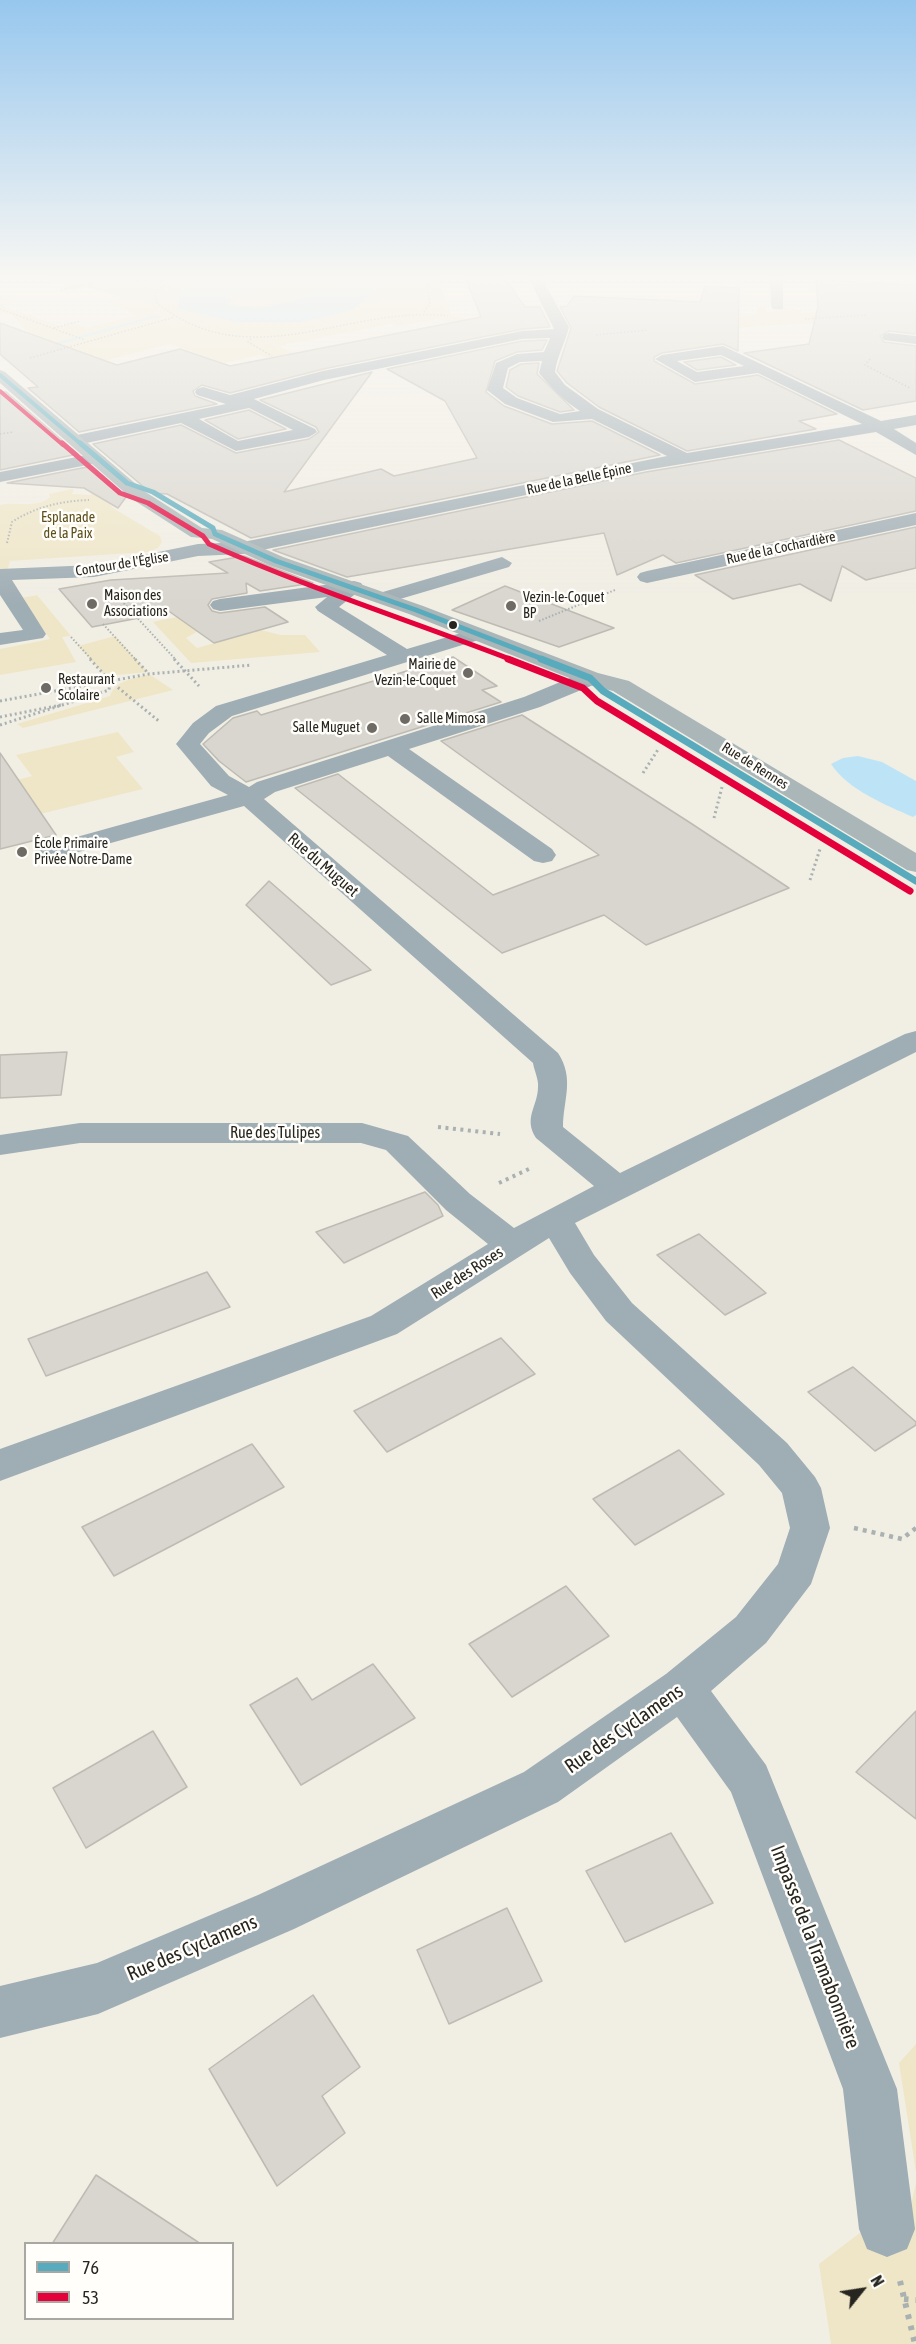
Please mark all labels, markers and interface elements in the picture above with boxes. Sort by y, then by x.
street label: Rue de la Belle Épine [525,460,633,498]
park label: Esplanade de la Paix [41,510,95,542]
street label: Rue de la Cochardière [725,528,837,568]
street label: Contour de l'Église [74,548,170,580]
place label: Maison des Associations [104,588,168,620]
place label: Vezin-le-Coquet BP [523,590,604,622]
marker: Maison des Associations [85,597,99,611]
marker: Vezin-le-Coquet BP [504,599,518,613]
unlabelled marker [447,619,459,631]
place label: Mairie de Vezin-le-Coquet [375,657,456,690]
marker: Mairie de Vezin-le-Coquet [461,666,475,680]
place label: Restaurant Scolaire [58,672,115,704]
marker: Restaurant Scolaire [39,681,53,695]
place label: Salle Mimosa [417,711,486,727]
marker: Salle Mimosa [398,712,412,726]
place label: Salle Muguet [293,720,360,736]
marker: Salle Muguet [365,721,379,735]
street label: Rue de Rennes [719,739,791,793]
street label: Rue du Muguet [284,829,362,901]
place label: École Primaire Privée Notre-Dame [34,836,132,868]
marker: École Primaire Privée Notre-Dame [15,845,29,859]
street label: Rue des Tulipes [230,1123,320,1143]
street label: Rue des Roses [427,1243,507,1303]
street label: Rue des Cyclamens [560,1679,688,1779]
street label: Impasse de la Tramabonnière [765,1842,865,2052]
street label: Rue des Cyclamens [123,1910,261,1986]
legend [24,2242,234,2320]
text: 76 [82,2257,99,2278]
north arrow [832,2260,892,2320]
text: N [867,2272,888,2290]
text: 53 [82,2287,99,2308]

